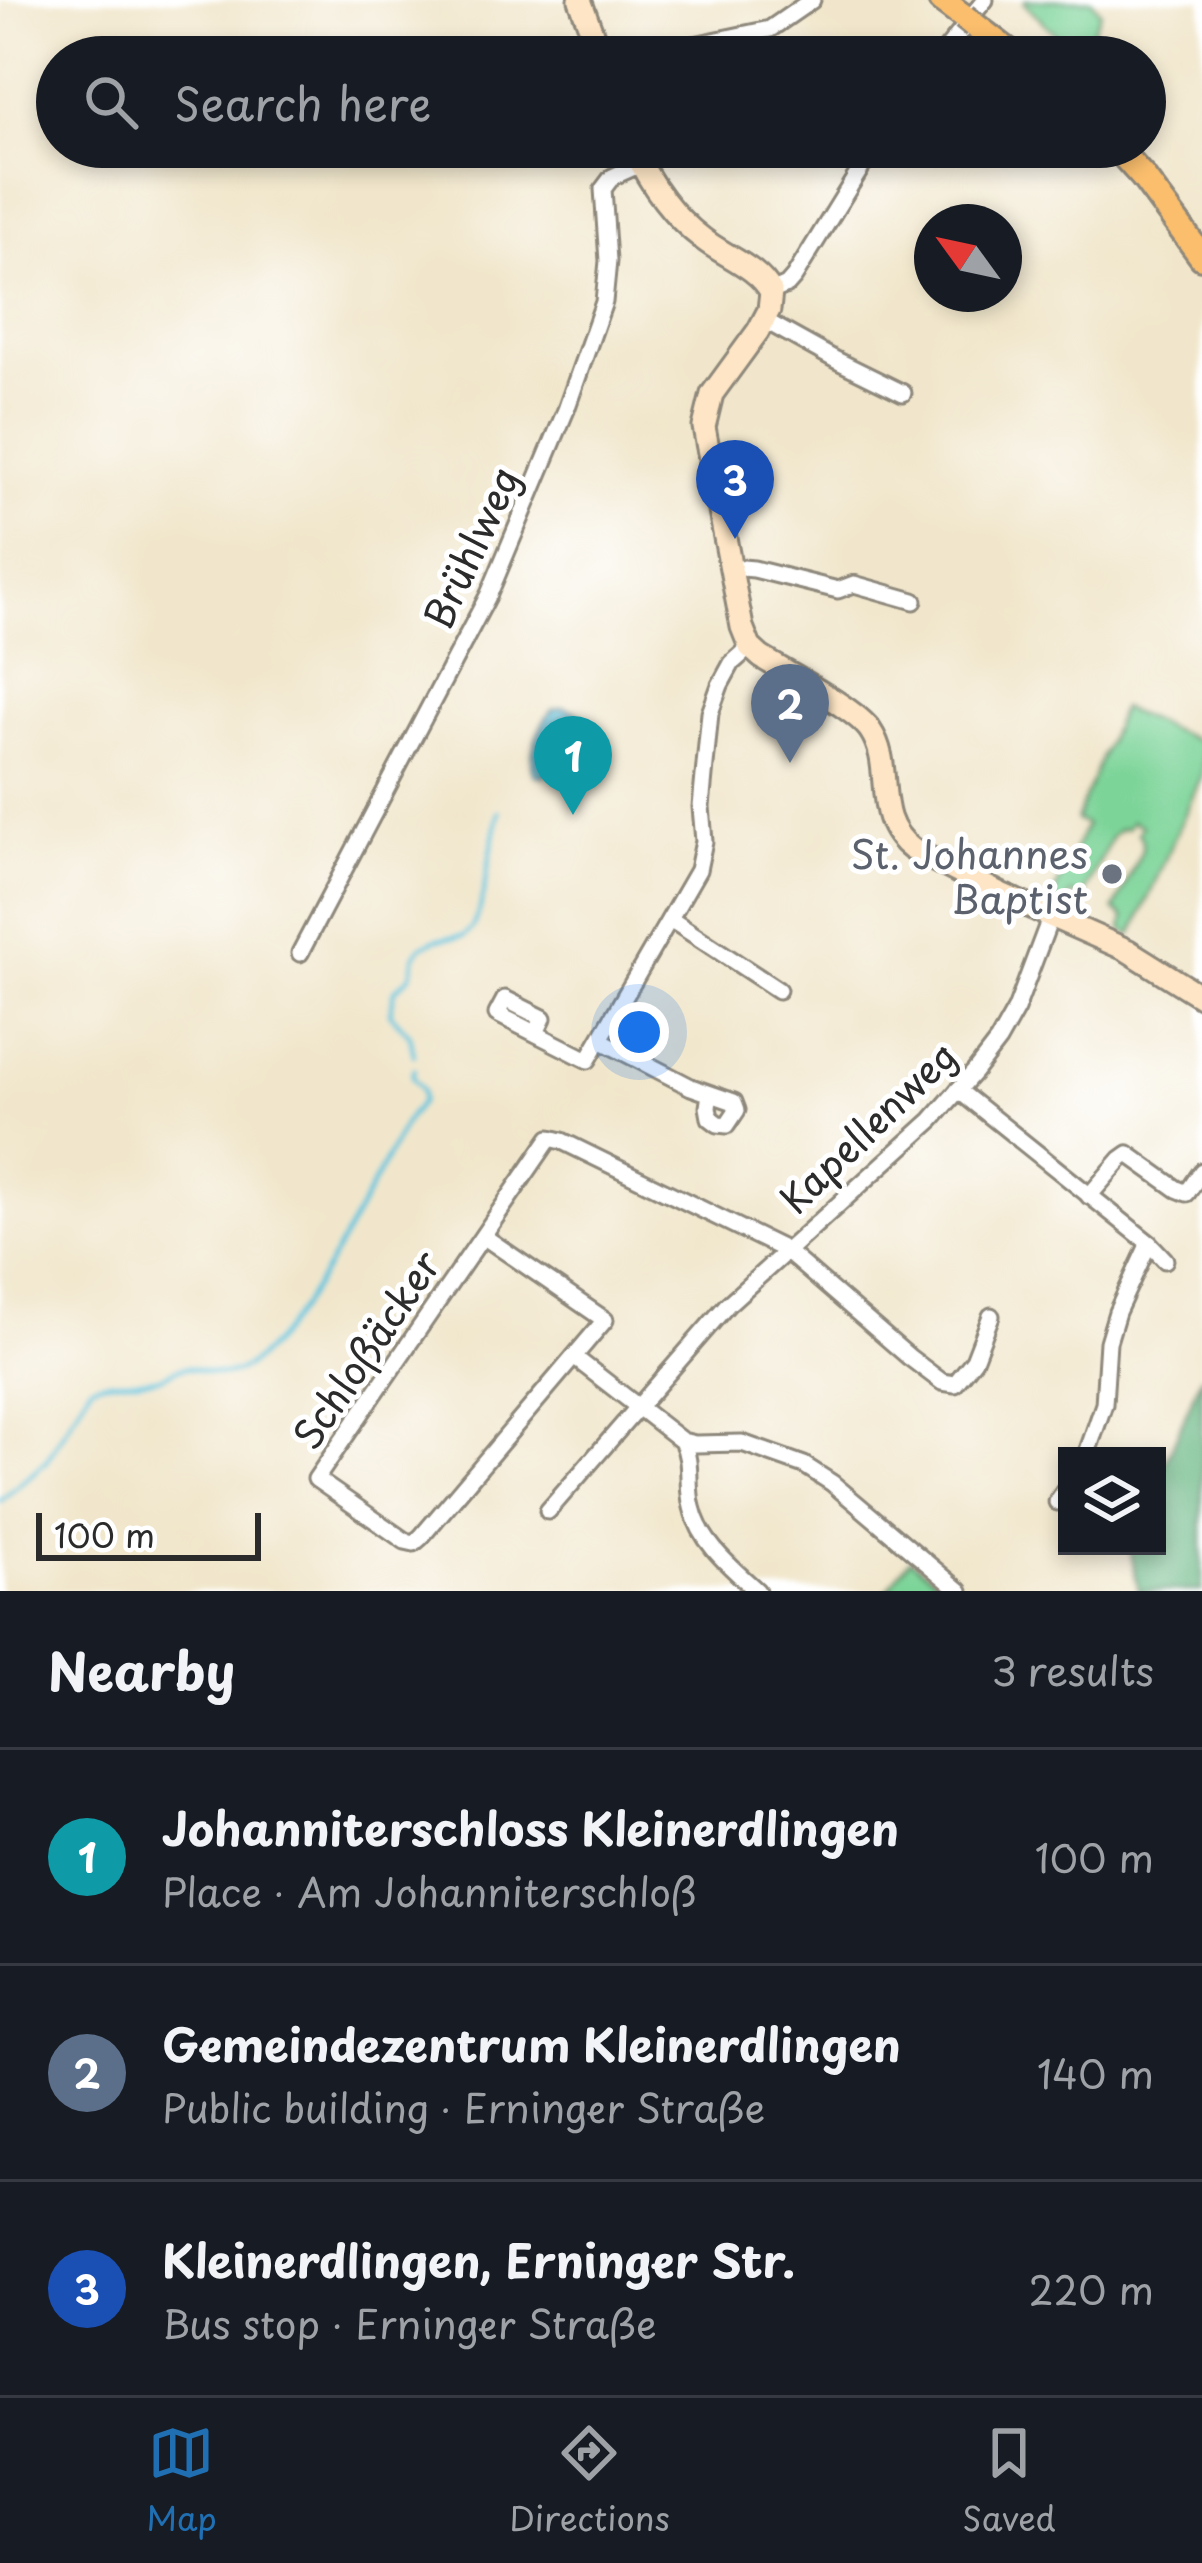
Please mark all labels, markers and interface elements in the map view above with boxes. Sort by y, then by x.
search box [36,36,1166,168]
text: Search here [174,68,431,136]
icon: search [78,69,144,135]
north arrow [914,204,1022,312]
pin: 3 [696,440,774,539]
street label: Brühlweg [407,456,533,638]
pin: 2 [751,664,829,763]
pin: 1 [534,716,612,815]
place label: St. Johannes Baptist [851,823,1088,927]
marker: St. Johannes Baptist [1099,861,1125,887]
your location [609,1002,669,1062]
street label: Kapellenweg [765,1026,969,1226]
street label: Schloßäcker [277,1237,454,1460]
map controls [1058,1447,1166,1555]
button: layers [1058,1447,1166,1555]
scale bar [36,1507,261,1560]
text: 100 m [54,1509,155,1559]
text: Nearby [48,1631,235,1708]
text: 3 results [991,1640,1154,1699]
text: Johanniterschloss Kleinerdlingen [162,1793,899,1861]
text: 1 [78,1827,96,1886]
text: 100 m [1035,1827,1154,1886]
text: Place · Am Johanniterschloß [162,1861,697,1920]
text: Gemeindezentrum Kleinerdlingen [162,2009,901,2077]
text: 2 [73,2043,101,2102]
text: 140 m [1037,2043,1154,2102]
text: Public building · Erninger Straße [162,2077,765,2136]
text: Kleinerdlingen, Erninger Str. [162,2225,795,2293]
text: 3 [74,2259,100,2318]
text: 220 m [1029,2259,1154,2318]
text: Bus stop · Erninger Straße [162,2293,657,2352]
tab: Map [146,2420,217,2542]
tab: Directions [509,2420,670,2542]
tab: Saved [962,2420,1056,2542]

